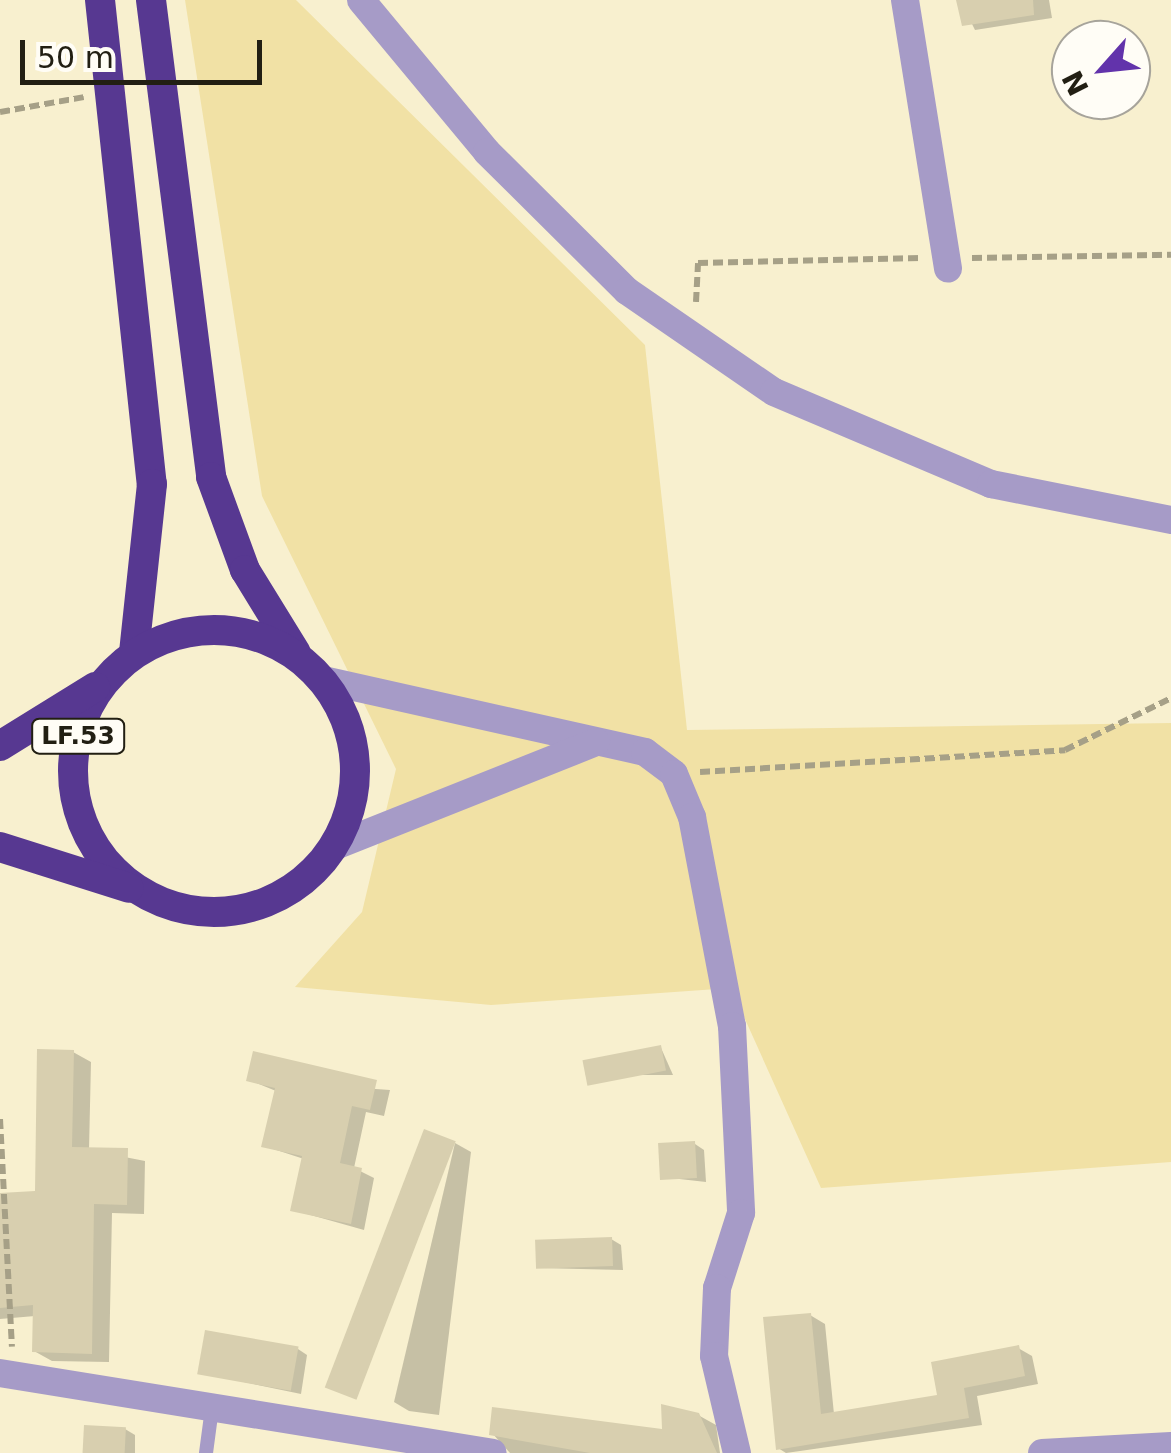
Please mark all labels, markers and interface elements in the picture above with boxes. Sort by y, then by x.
scale bar [25,20,268,82]
north arrow [1051,20,1151,120]
text: 50 m [37,40,114,75]
text: N [1056,65,1096,101]
road number: LF.53 [30,716,126,756]

